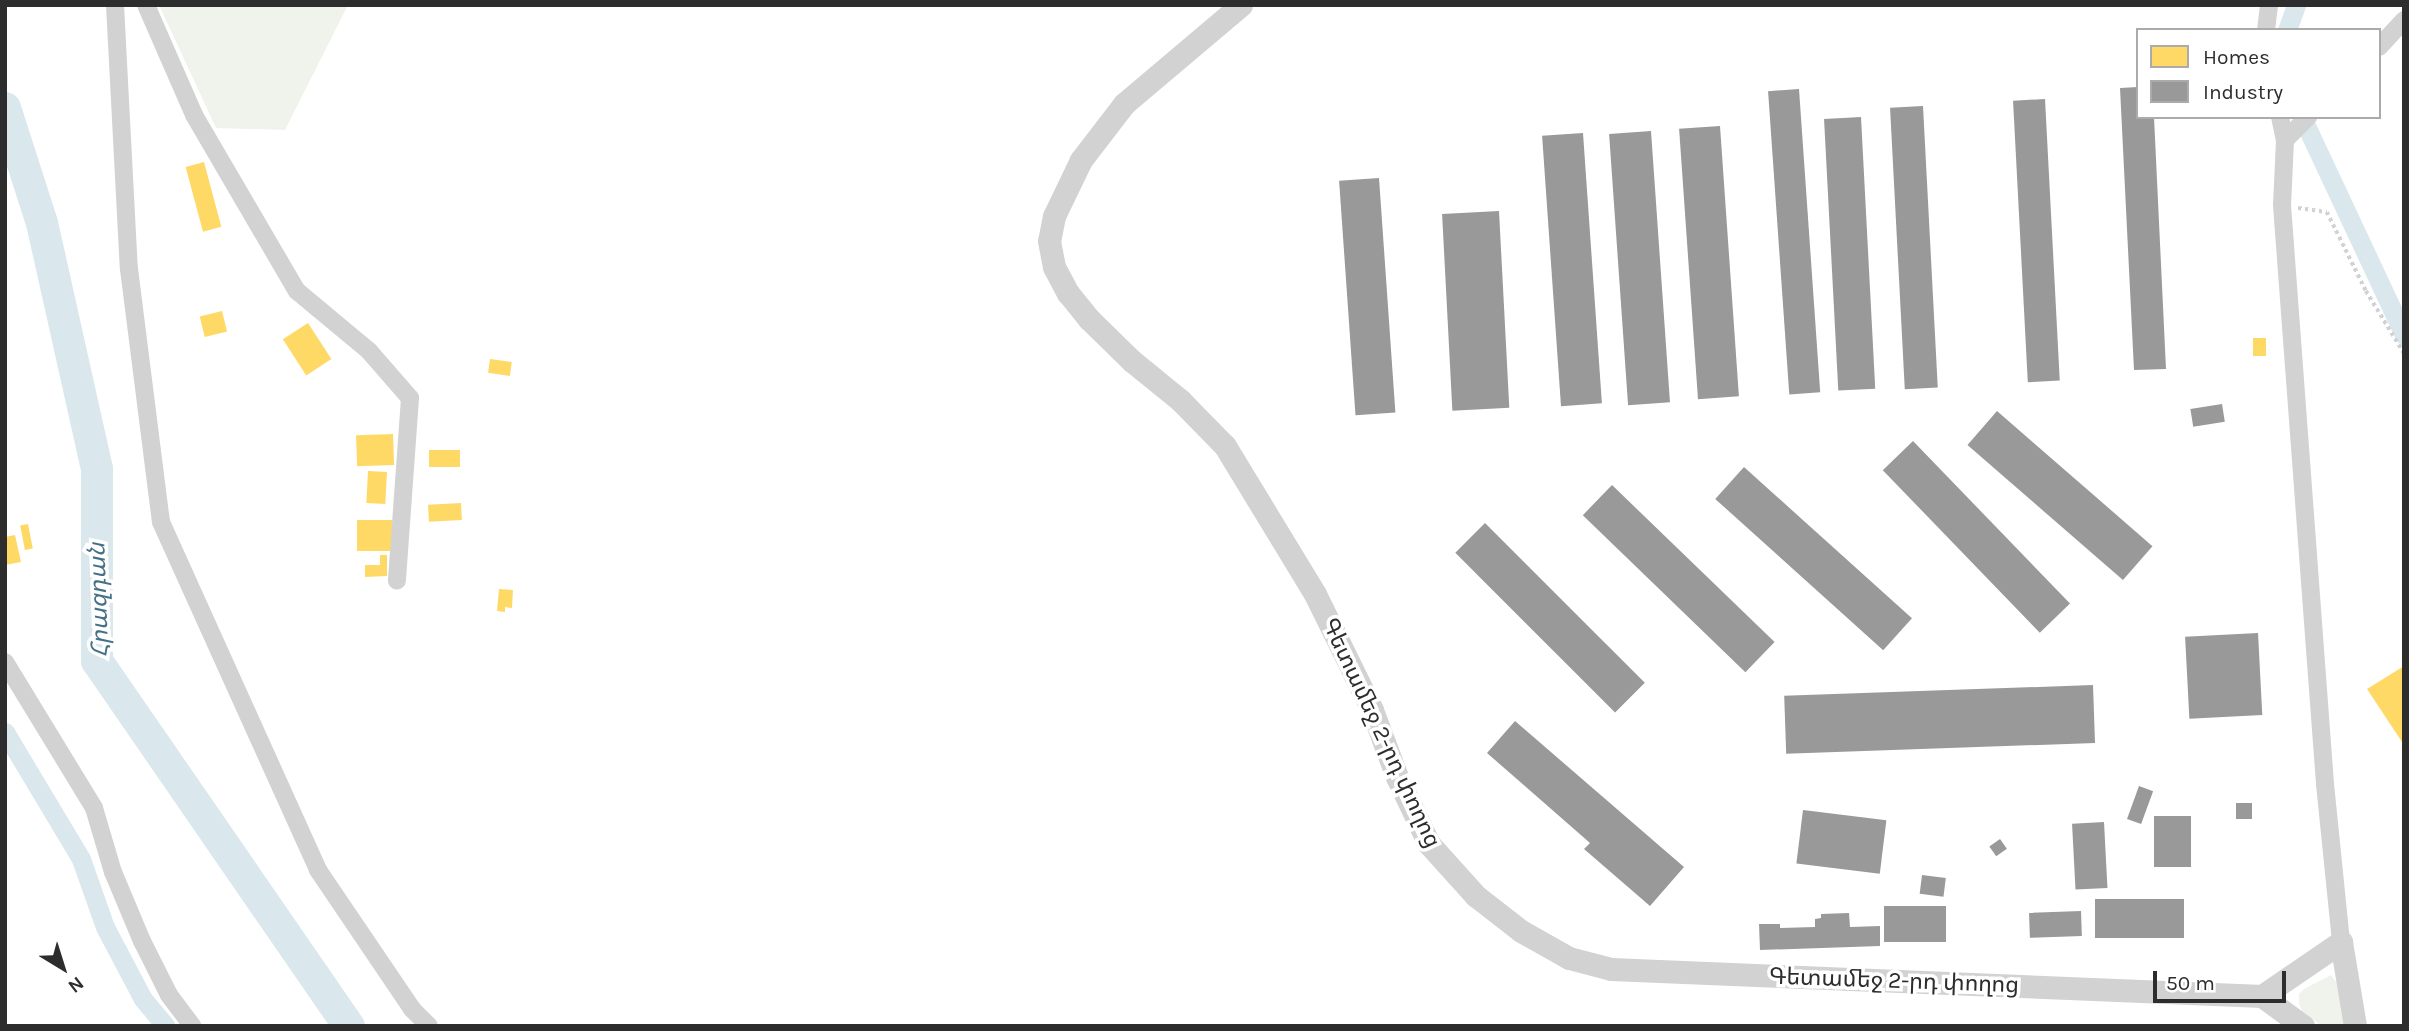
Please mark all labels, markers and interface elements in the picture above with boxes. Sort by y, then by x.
legend [2136,28,2381,119]
text: Homes [2203,45,2270,69]
text: Industry [2203,80,2283,104]
water label: Հրազդան [83,542,115,658]
street label: Գետամեջ 2-րդ փողոց [1316,614,1446,852]
north arrow [28,933,98,1003]
scale bar [2157,958,2290,1002]
street label: Գետամեջ 2-րդ փողոց [1768,963,2020,999]
text: 50 m [2166,971,2215,995]
text: N [64,972,88,997]

